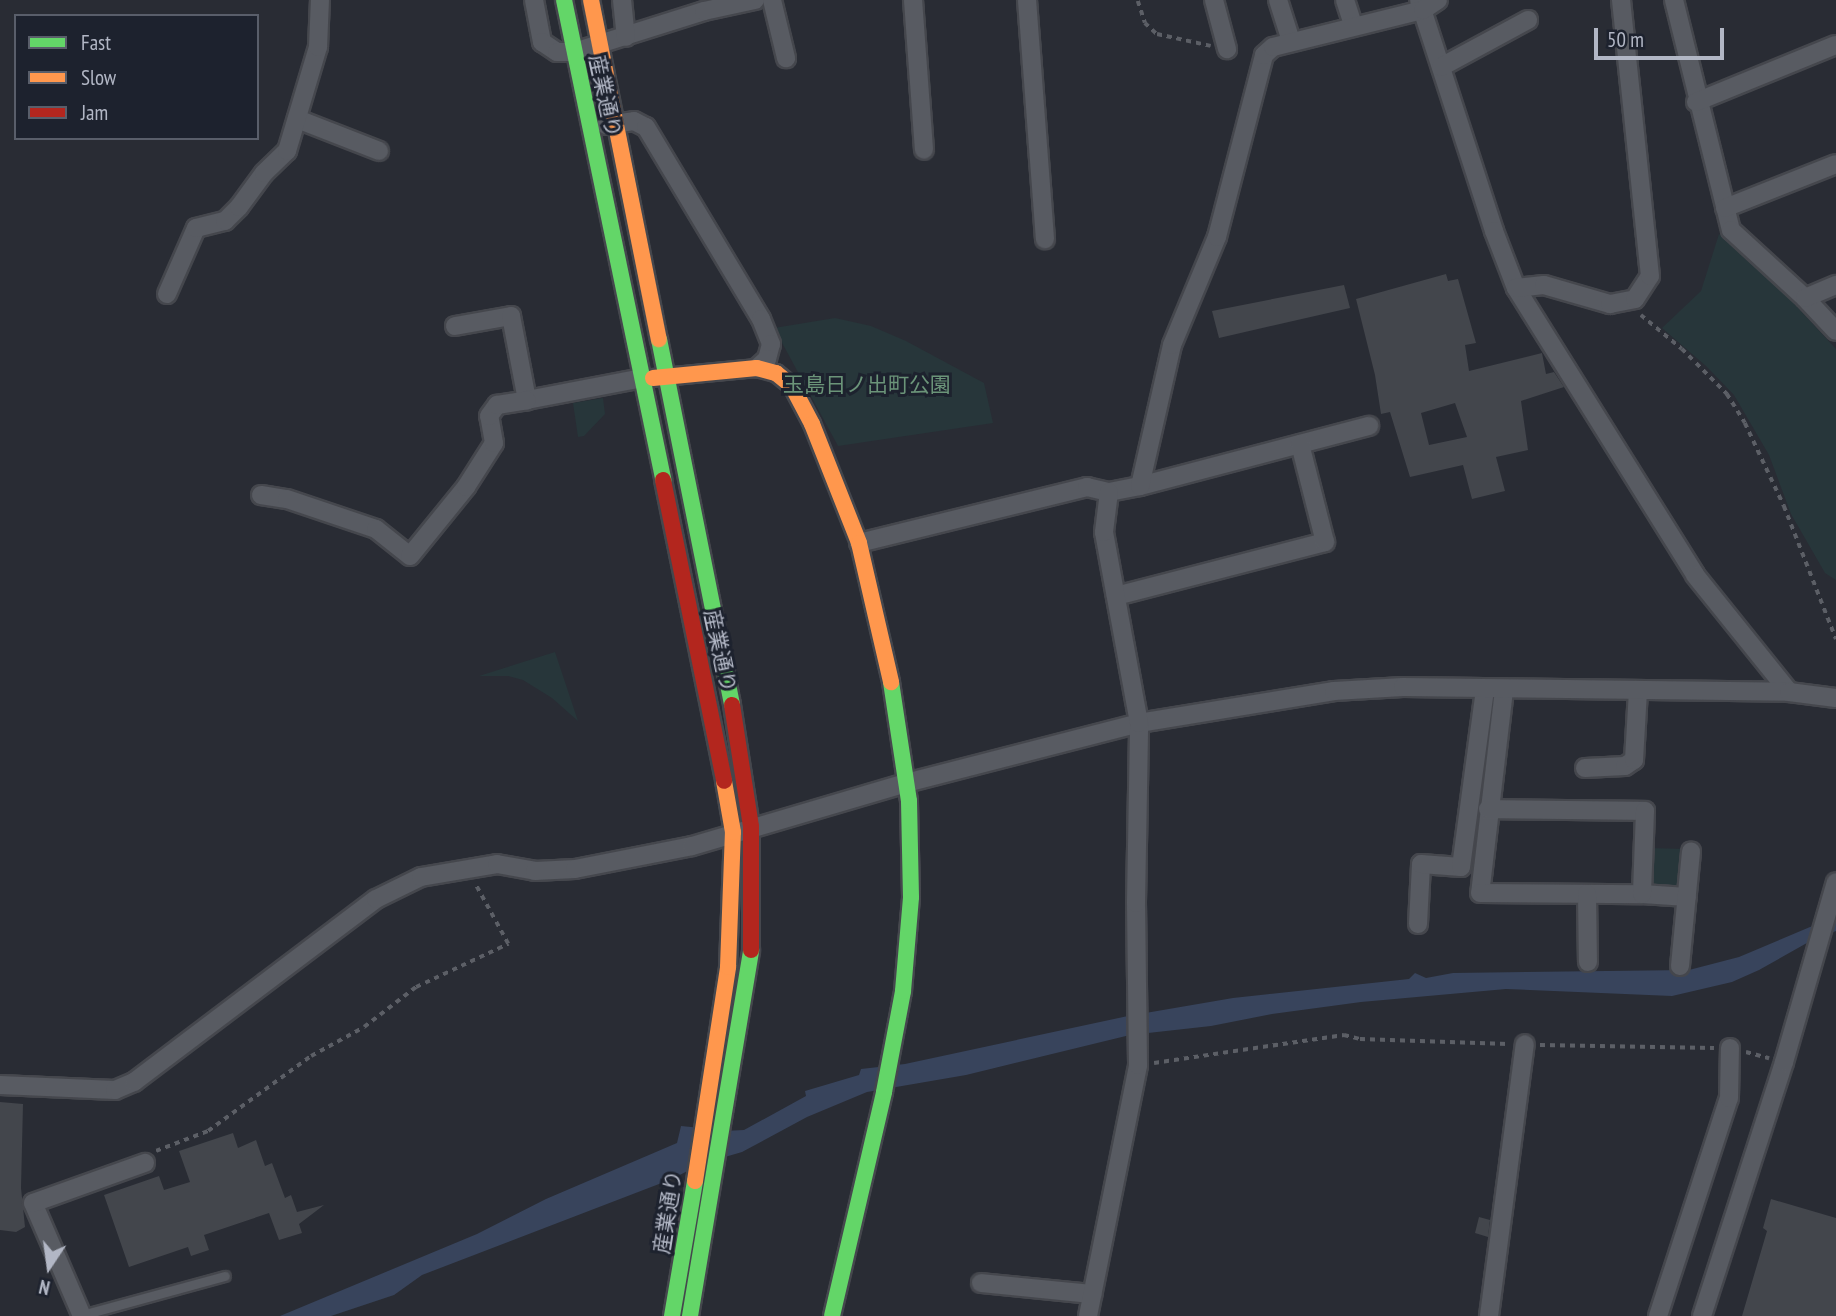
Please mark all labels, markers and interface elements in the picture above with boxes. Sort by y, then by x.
legend [14,14,259,140]
scale bar [1598,14,1728,58]
text: 50 m [1607,26,1644,53]
text: Fast [81,29,111,56]
street label: 産業通り [584,52,626,140]
text: Slow [81,64,116,91]
text: Jam [81,99,108,126]
park label: 玉島日ノ出町公園 [783,372,951,398]
street label: 産業通り [699,607,741,695]
street label: 産業通り [649,1169,687,1255]
north arrow [14,1232,84,1302]
text: N [37,1275,52,1300]

